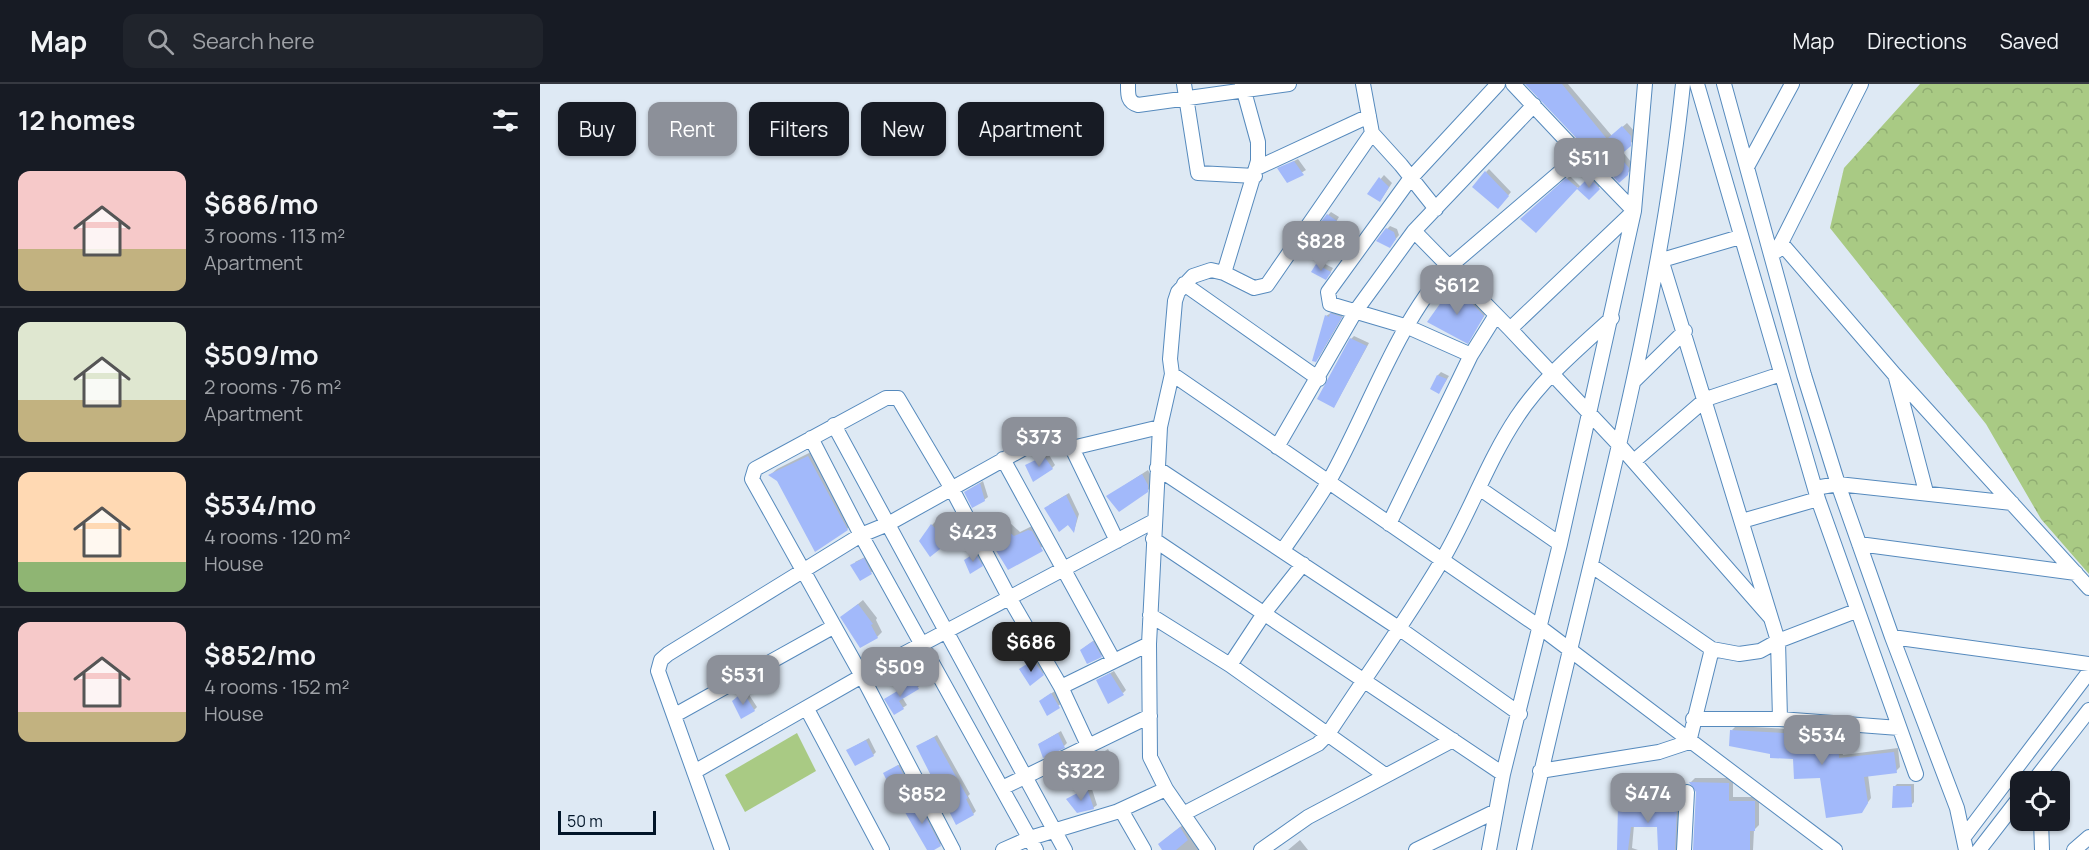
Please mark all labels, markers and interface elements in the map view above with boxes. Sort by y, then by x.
search box [123,14,543,68]
text: Map [30,22,87,60]
icon: search [144,25,177,58]
text: Search here [192,26,315,56]
text: Map [1793,27,1834,55]
text: Directions [1867,27,1967,55]
text: Saved [2000,27,2059,55]
text: 12 homes [18,102,135,138]
chip: Buy [558,102,636,156]
chip: Rent [648,102,737,156]
chip: Filters [749,102,849,156]
chip: New [861,102,946,156]
chip: Apartment [958,102,1104,156]
icon: filters [489,104,522,137]
pin: $511 [1553,138,1625,189]
text: $511 [1568,144,1610,171]
text: $686/mo [204,186,318,222]
icon: home [66,195,138,267]
pin: $828 [1285,221,1357,272]
text: 3 rooms · 113 m² [204,222,345,249]
text: $828 [1297,227,1345,254]
text: Apartment [204,249,303,276]
pin: $612 [1421,265,1493,316]
text: $612 [1434,271,1480,298]
text: $509/mo [204,337,319,373]
icon: home [66,346,138,418]
text: 2 rooms · 76 m² [204,373,341,400]
text: Apartment [204,400,303,427]
pin: $373 [1003,417,1075,468]
text: $373 [1016,423,1062,450]
text: $534/mo [204,487,316,523]
icon: home [66,496,138,568]
pin: $423 [937,512,1009,563]
text: $423 [949,518,997,545]
text: 4 rooms · 120 m² [204,523,351,550]
text: House [204,550,264,577]
pin: $686 [995,622,1067,673]
text: $686 [1006,628,1056,655]
text: $852/mo [204,637,316,673]
icon: home [66,646,138,718]
pin: $509 [864,647,936,698]
text: $509 [875,653,925,680]
pin: $531 [707,655,779,706]
text: $531 [721,661,765,688]
text: 4 rooms · 152 m² [204,673,350,700]
text: House [204,700,264,727]
pin: $534 [1786,715,1858,766]
text: $534 [1798,721,1846,748]
pin: $322 [1045,751,1117,802]
text: $322 [1057,757,1105,784]
map controls [2010,771,2070,831]
button: locate [2010,771,2070,831]
pin: $474 [1612,773,1684,824]
pin: $852 [886,774,958,825]
text: $474 [1625,779,1671,806]
text: $852 [898,780,946,807]
scale bar [558,808,656,836]
text: 50 m [567,810,603,832]

